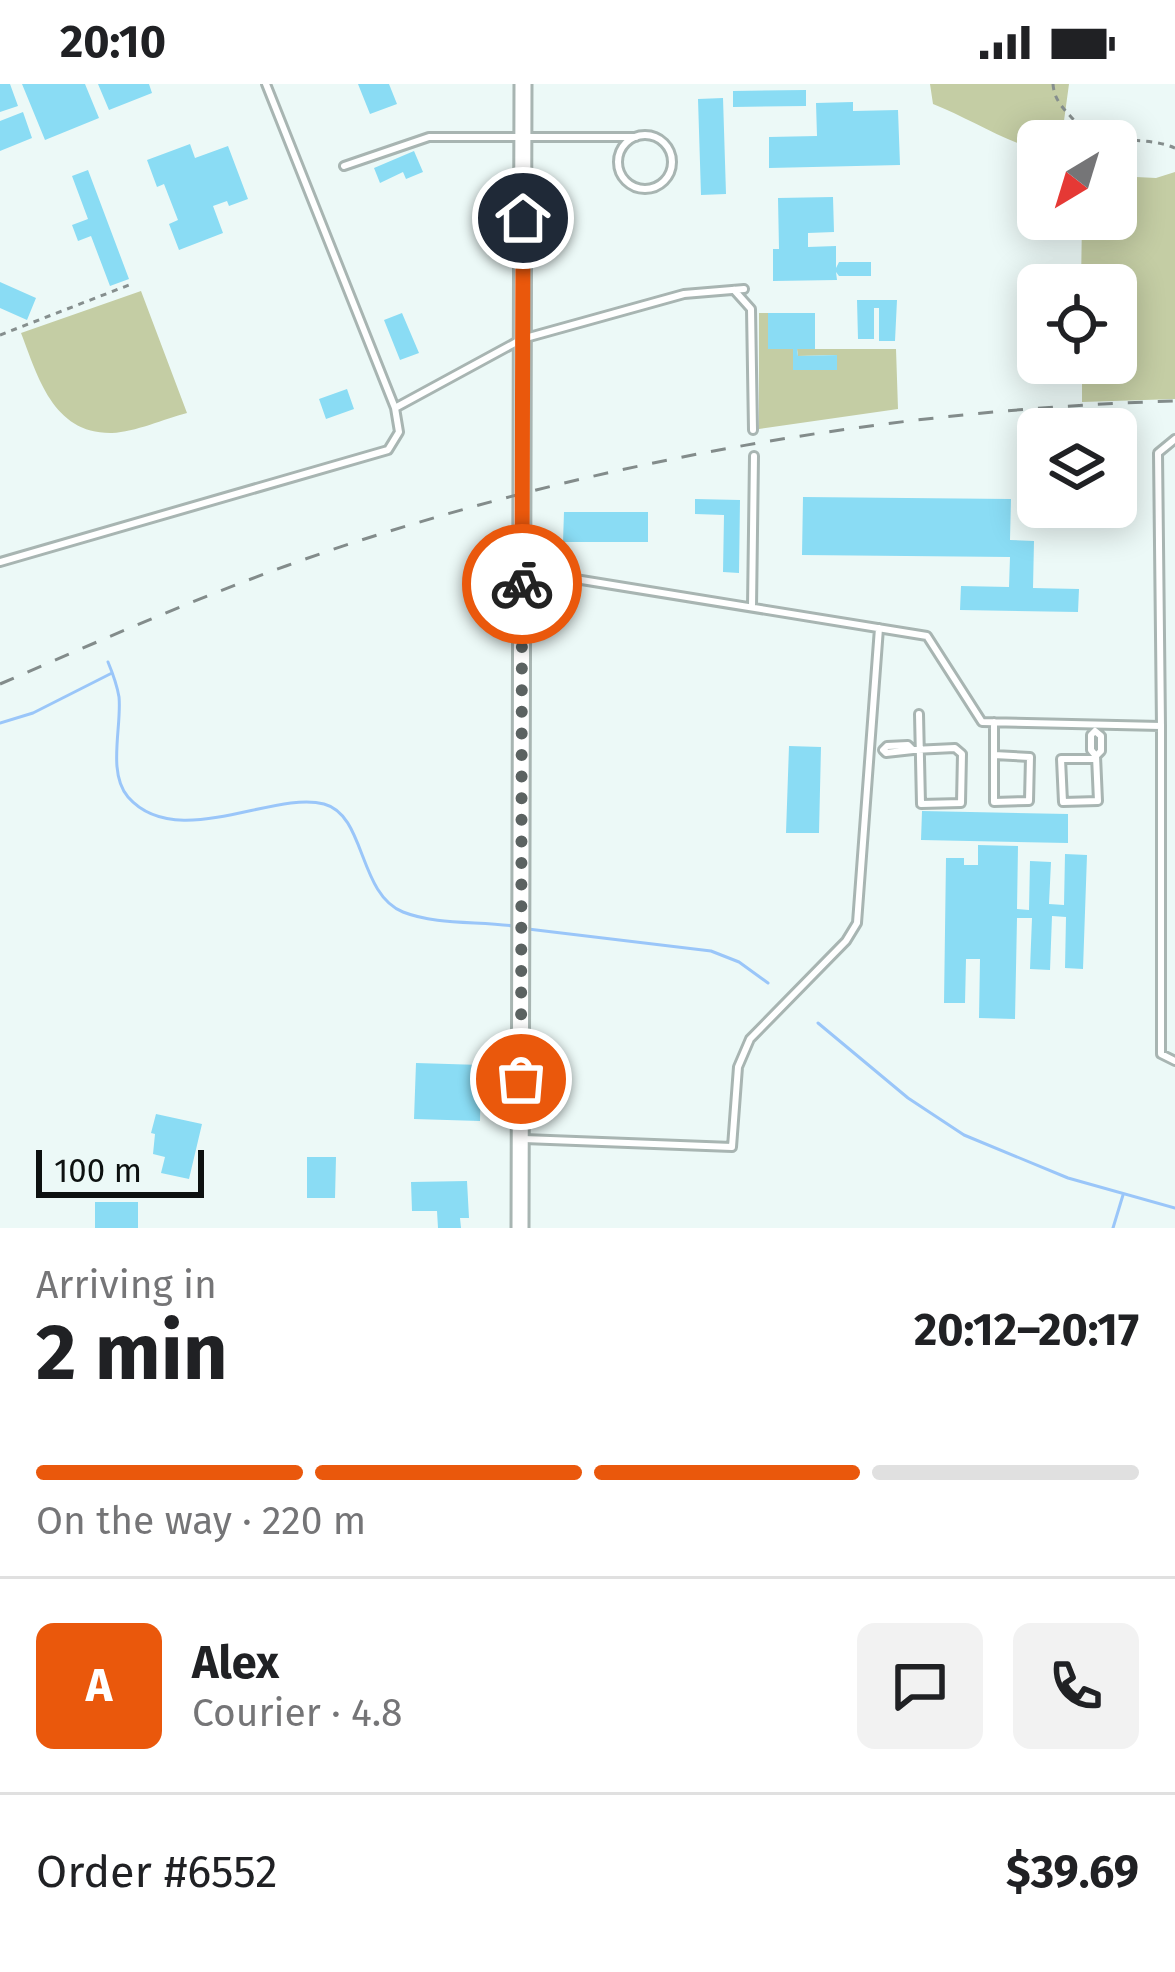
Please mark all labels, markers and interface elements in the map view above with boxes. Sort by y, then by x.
text: 20:10 [60,15,166,69]
north arrow [1017,120,1137,240]
map controls [1017,120,1137,528]
pin [472,167,574,269]
icon: home [490,185,556,251]
button: locate [1017,264,1137,384]
button: layers [1017,408,1137,528]
courier [462,524,582,644]
icon: bike [489,551,555,617]
pin [470,1028,572,1130]
icon: bag [488,1046,554,1112]
scale bar [36,1144,204,1197]
text: 100 m [54,1151,142,1191]
text: Arriving in [36,1262,217,1308]
text: 20:12–20:17 [914,1303,1139,1357]
text: 2 min [36,1306,228,1400]
text: On the way · 220 m [36,1498,366,1544]
button: chat [857,1623,983,1749]
button: phone [1013,1623,1139,1749]
text: Alex [192,1636,279,1690]
text: A [86,1659,112,1713]
text: Courier · 4.8 [192,1690,403,1736]
text: Order #6552 [36,1845,278,1899]
text: $39.69 [1006,1845,1139,1899]

